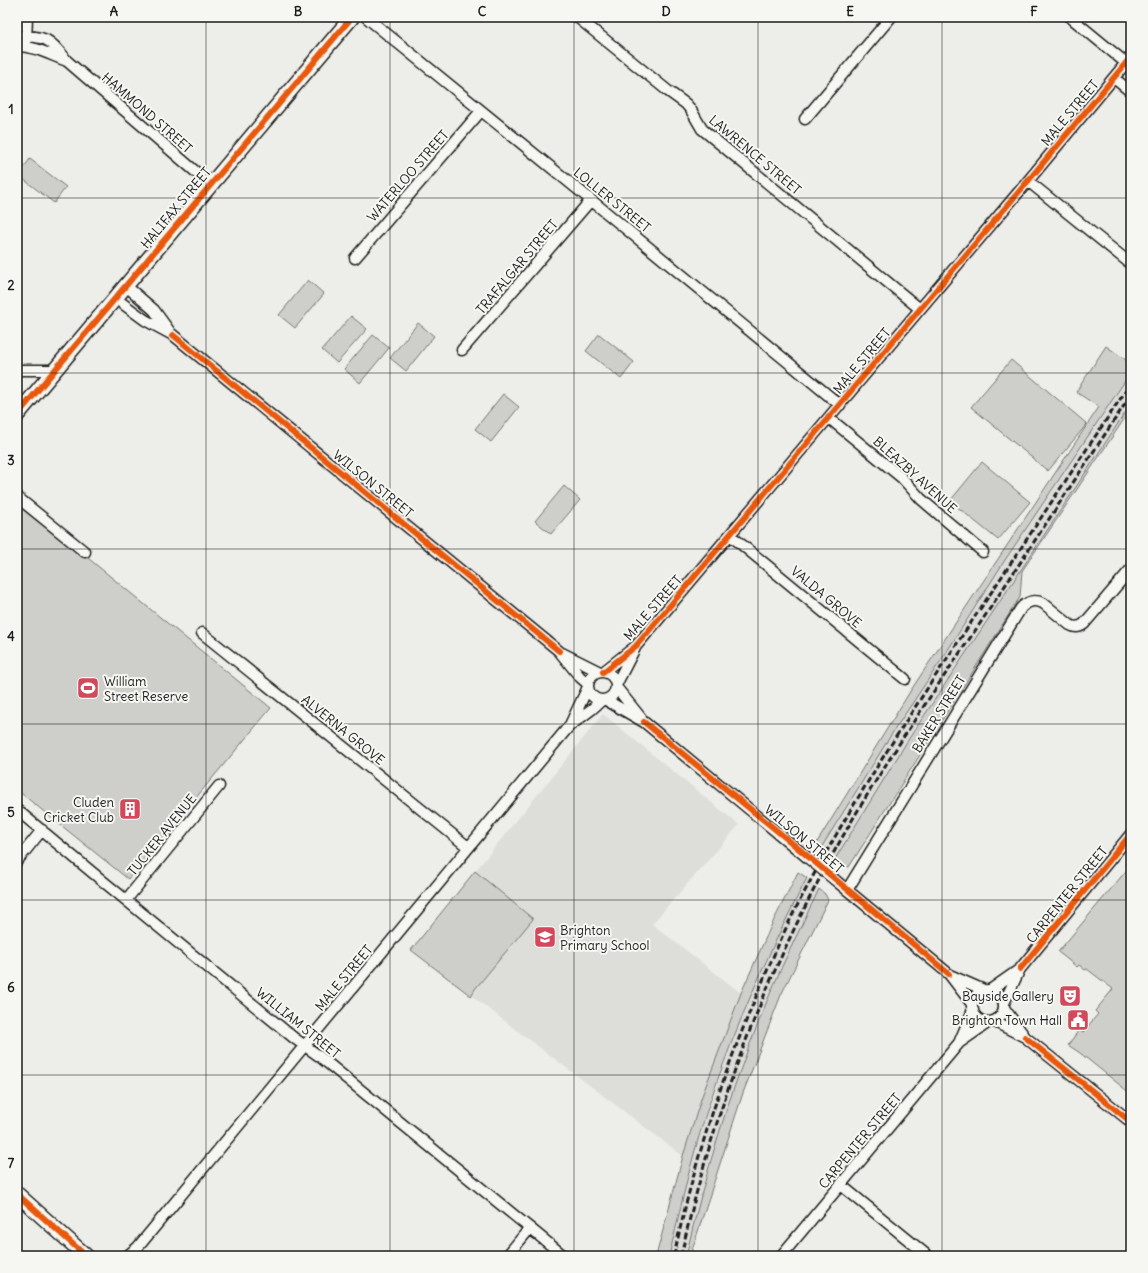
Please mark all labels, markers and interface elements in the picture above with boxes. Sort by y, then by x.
text: A [110,3,119,20]
text: B [294,3,303,20]
text: C [478,3,487,20]
text: D [661,3,671,20]
text: E [846,3,854,20]
text: F [1030,3,1038,20]
street label: HAMMOND STREET [98,69,196,157]
street label: MALE STREET [1037,76,1103,150]
text: 1 [8,101,14,118]
street label: LAWRENCE STREET [705,111,805,199]
street label: WATERLOO STREET [364,126,453,225]
street label: HALIFAX STREET [137,164,215,252]
street label: LOLLER STREET [570,164,654,236]
street label: TRAFALGAR STREET [472,216,562,318]
text: 2 [7,277,15,294]
street label: MALE STREET [829,324,895,398]
street label: BLEAZBY AVENUE [870,433,961,517]
street label: WILSON STREET [329,446,417,522]
text: 3 [7,452,15,469]
street label: VALDA GROVE [787,562,865,632]
street label: MALE STREET [620,572,686,644]
text: 4 [7,628,15,645]
street label: BAKER STREET [908,672,970,756]
place label: William Street Reserve [104,673,188,705]
sports icon: William Street Reserve [75,675,101,701]
street label: ALVERNA GROVE [298,691,388,769]
street label: TUCKER AVENUE [124,790,200,879]
place label: Cluden Cricket Club [43,794,114,826]
building icon: Cluden Cricket Club [117,796,143,822]
street label: WILSON STREET [761,801,847,877]
text: 5 [7,804,15,821]
street label: CARPENTER STREET [1023,843,1111,947]
place label: Brighton Primary School [560,922,650,954]
school or university icon: Brighton Primary School [532,924,558,950]
street label: MALE STREET [311,941,377,1015]
text: 6 [7,979,15,996]
theatre icon: Bayside Gallery [1057,983,1083,1009]
street label: WILLIAM STREET [252,984,344,1062]
place label: Bayside Gallery [962,988,1054,1005]
public building icon: Brighton Town Hall [1065,1007,1091,1033]
place label: Brighton Town Hall [952,1012,1062,1029]
street label: CARPENTER STREET [815,1090,905,1192]
text: 7 [8,1155,15,1172]

